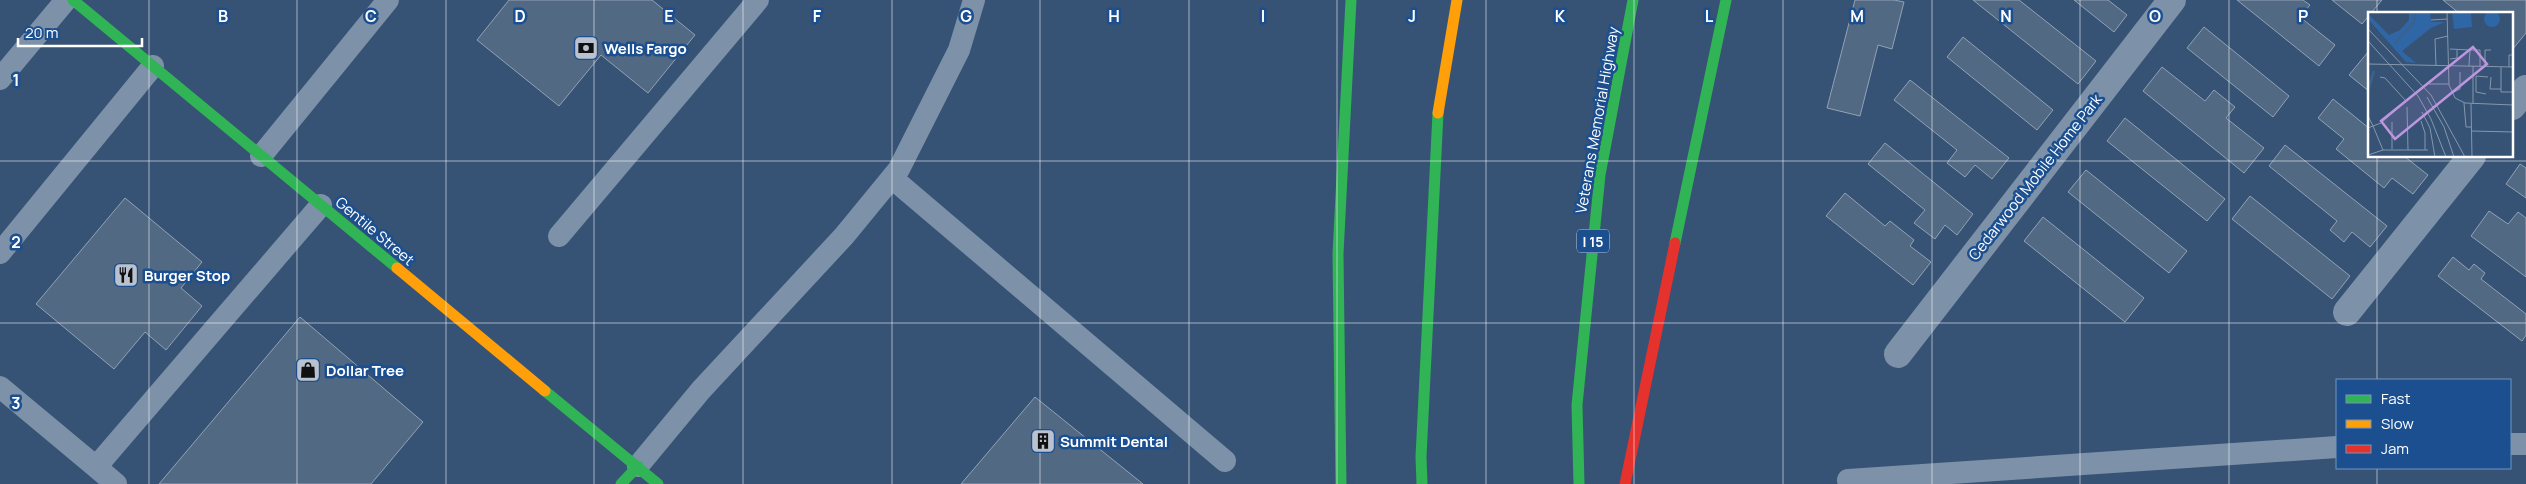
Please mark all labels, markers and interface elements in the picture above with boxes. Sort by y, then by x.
text: B [218,5,228,27]
text: C [365,5,377,27]
text: D [514,5,526,27]
text: E [664,5,674,27]
text: F [813,5,822,27]
text: G [960,5,972,27]
text: H [1108,5,1120,27]
text: I [1261,5,1265,27]
text: J [1408,5,1416,27]
text: K [1555,5,1566,27]
text: L [1705,5,1714,27]
text: M [1850,5,1864,27]
text: N [2000,5,2012,27]
text: O [2149,5,2161,27]
text: P [2298,5,2308,27]
inset map [2368,12,2514,158]
scale bar [18,15,141,47]
text: 20 m [25,22,58,43]
street label: Veterans Memorial Highway [1570,25,1624,215]
bank icon: Wells Fargo [573,35,599,61]
place label: Wells Fargo [604,38,687,59]
text: 1 [12,69,20,91]
street label: Cedarwood Mobile Home Park [1963,89,2107,264]
street label: Gentile Street [331,192,419,270]
road number: I 15 [1577,230,1609,252]
text: 2 [11,231,21,253]
restaurant icon: Burger Stop [113,262,139,288]
place label: Burger Stop [144,265,230,286]
shop icon: Dollar Tree [295,357,321,383]
place label: Dollar Tree [326,360,404,381]
legend [2336,379,2511,469]
text: Fast [2381,388,2410,409]
text: 3 [11,392,21,414]
text: Slow [2381,413,2414,434]
building icon: Summit Dental [1030,428,1056,454]
place label: Summit Dental [1060,431,1168,452]
text: Jam [2381,438,2409,459]

